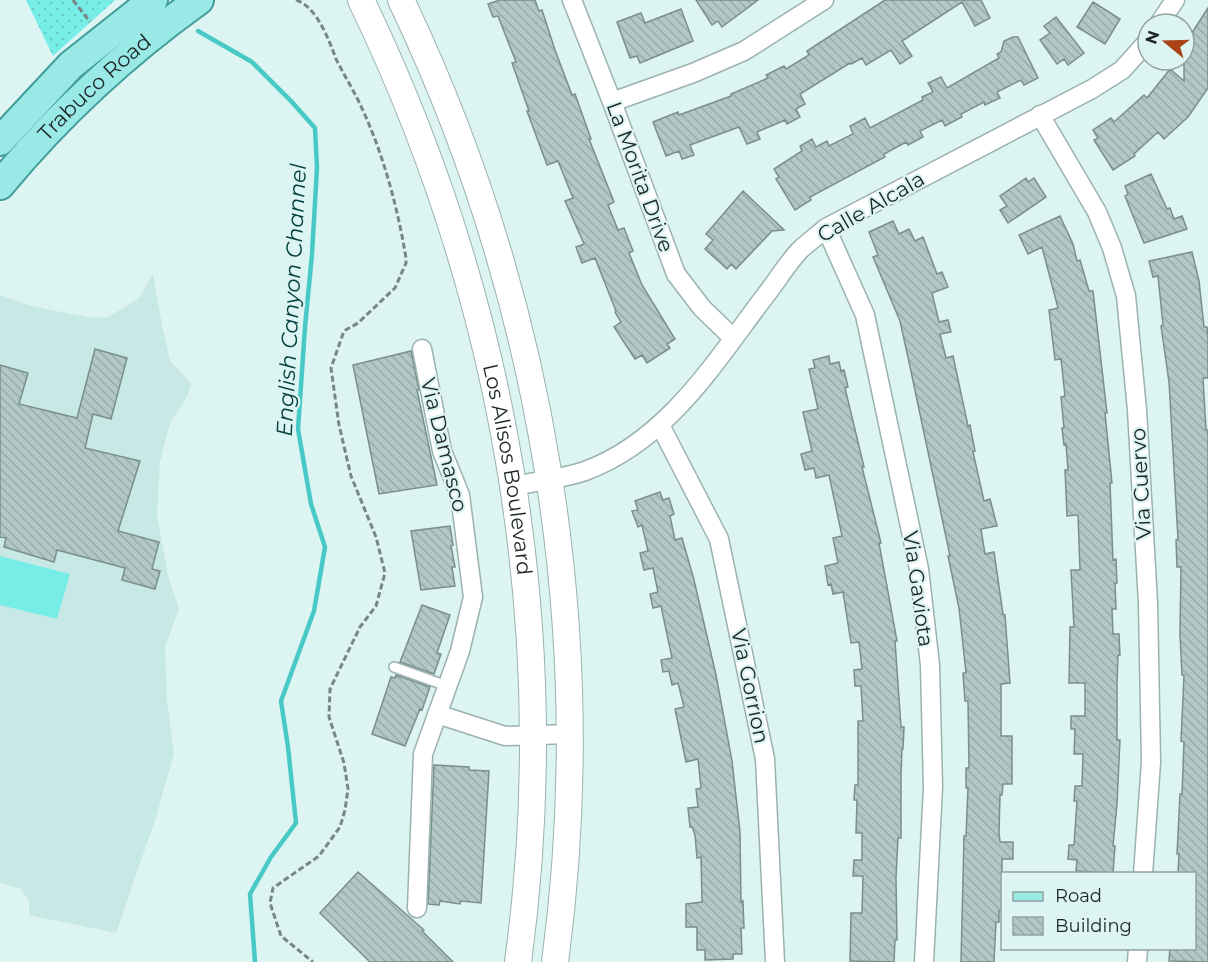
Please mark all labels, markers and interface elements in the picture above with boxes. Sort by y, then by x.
north arrow [1136,12,1196,72]
text: N [1141,28,1163,46]
street label: Trabuco Road [32,29,156,146]
street label: La Morita Drive [602,98,679,255]
water label: English Canyon Channel [271,163,312,437]
street label: Calle Alcala [813,166,929,247]
street label: Los Alisos Boulevard [478,361,537,576]
street label: Via Damasco [416,375,473,515]
street label: Via Cuervo [1125,427,1156,541]
street label: Via Gaviota [898,529,939,649]
street label: Via Gorrion [726,626,775,746]
legend [1001,872,1196,950]
text: Road [1055,885,1102,907]
text: Building [1055,915,1132,937]

